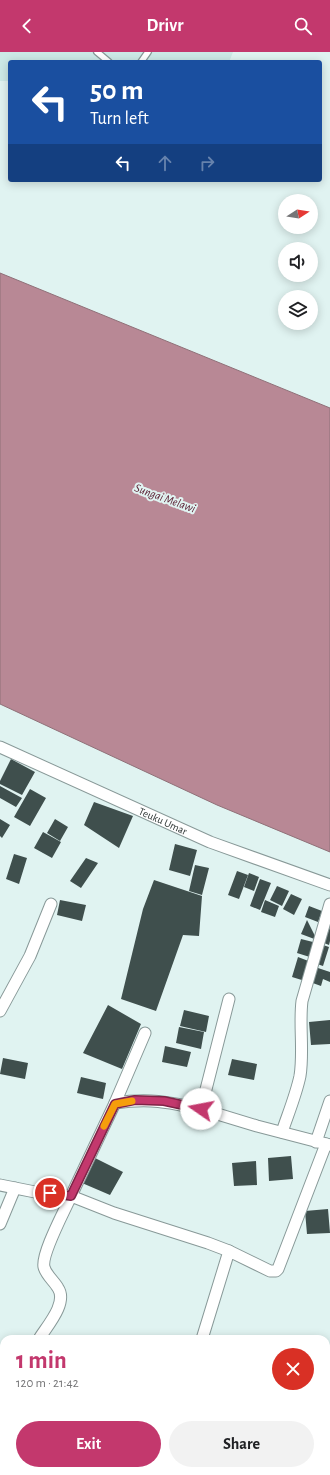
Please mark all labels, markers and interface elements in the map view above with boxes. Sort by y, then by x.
icon: back [16,15,38,37]
icon: search [292,15,314,37]
text: Drivr [147,17,183,35]
icon: left [24,76,76,128]
text: 50 m [90,77,144,105]
text: Turn left [90,110,149,128]
icon: left [112,152,134,174]
icon: ahead [154,152,176,174]
icon: right [196,152,218,174]
north arrow [278,194,318,234]
map controls [278,194,318,330]
button: sound [278,242,318,282]
button: layers [278,290,318,330]
water label: Sungai Melawi [133,481,197,515]
street label: Teuku Umar [137,806,189,837]
position arrow [180,1088,222,1130]
pin [33,1176,67,1210]
icon: arrive [39,1182,61,1204]
button: close [272,1348,314,1390]
text: 1 min [16,1349,67,1373]
text: 120 m · 21:42 [16,1377,79,1390]
button: Exit [16,1421,161,1467]
button: Share [169,1421,314,1467]

